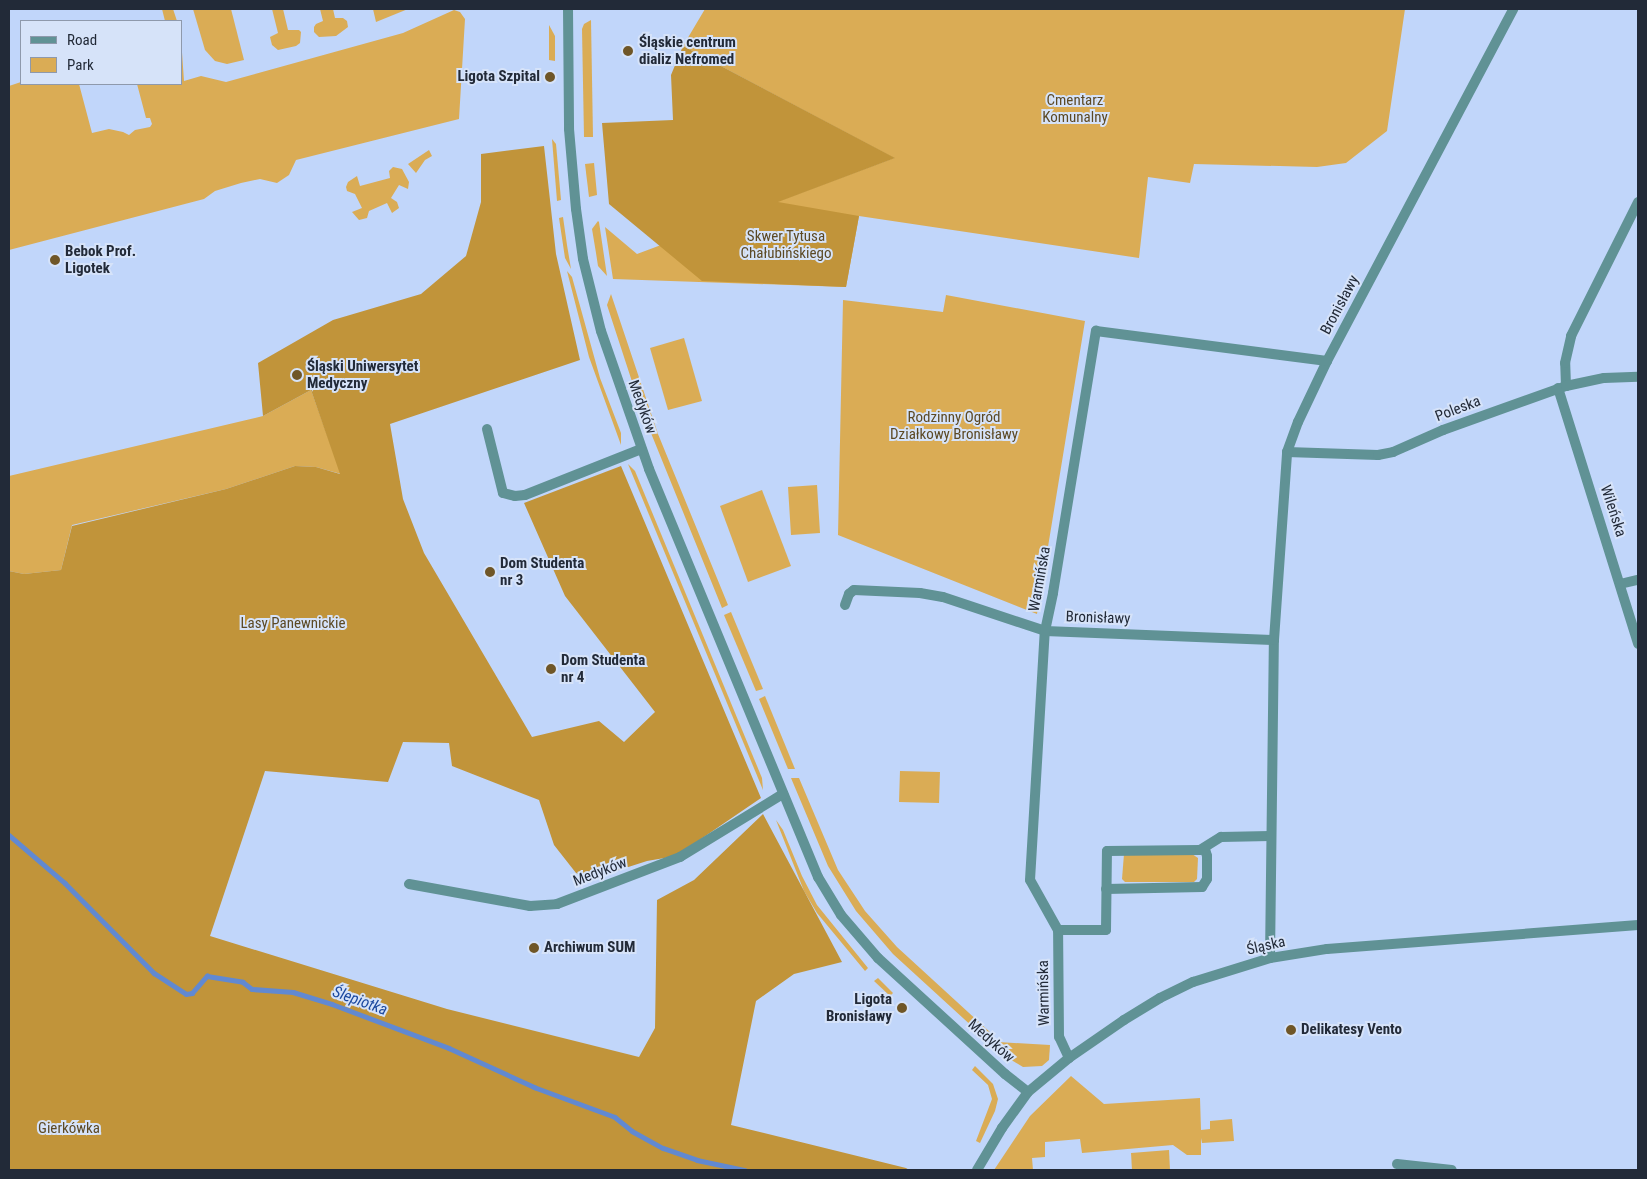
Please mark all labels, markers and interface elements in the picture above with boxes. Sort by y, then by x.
legend [20,20,182,85]
text: Road [67,31,97,49]
place label: Śląskie centrum dializ Nefromed [639,33,736,68]
marker: Śląskie centrum dializ Nefromed [621,44,635,58]
text: Park [67,56,94,74]
place label: Ligota Szpital [457,68,540,86]
marker: Ligota Szpital [544,71,556,83]
park label: Cmentarz Komunalny [1042,91,1108,126]
park label: Skwer Tytusa Chałubińskiego [740,227,832,262]
place label: Bebok Prof. Ligotek [65,242,136,277]
marker: Bebok Prof. Ligotek [49,254,61,266]
street label: Bronisławy [1317,272,1363,338]
place label: Śląski Uniwersytet Medyczny [307,357,418,392]
marker: Śląski Uniwersytet Medyczny [291,369,303,381]
street label: Medyków [624,378,660,436]
street label: Poleska [1433,392,1483,426]
park label: Rodzinny Ogród Działkowy Bronisławy [890,408,1018,443]
street label: Wileńska [1596,483,1630,539]
street label: Warmińska [1025,545,1055,613]
place label: Dom Studenta nr 3 [500,554,584,589]
marker: Dom Studenta nr 3 [484,566,496,578]
street label: Bronisławy [1065,608,1131,628]
park label: Lasy Panewnickie [240,615,346,633]
place label: Dom Studenta nr 4 [561,651,645,686]
marker: Dom Studenta nr 4 [545,663,557,675]
street label: Medyków [571,854,629,890]
street label: Śląska [1245,933,1287,959]
place label: Archiwum SUM [544,939,635,957]
marker: Archiwum SUM [528,942,540,954]
street label: Warmińska [1034,960,1054,1026]
water label: Ślepiotka [330,982,390,1020]
place label: Ligota Bronisławy [826,990,892,1025]
marker: Ligota Bronisławy [896,1002,908,1014]
street label: Medyków [964,1016,1018,1066]
place label: Delikatesy Vento [1301,1021,1402,1039]
marker: Delikatesy Vento [1285,1024,1297,1036]
park label: Gierkówka [38,1120,100,1138]

